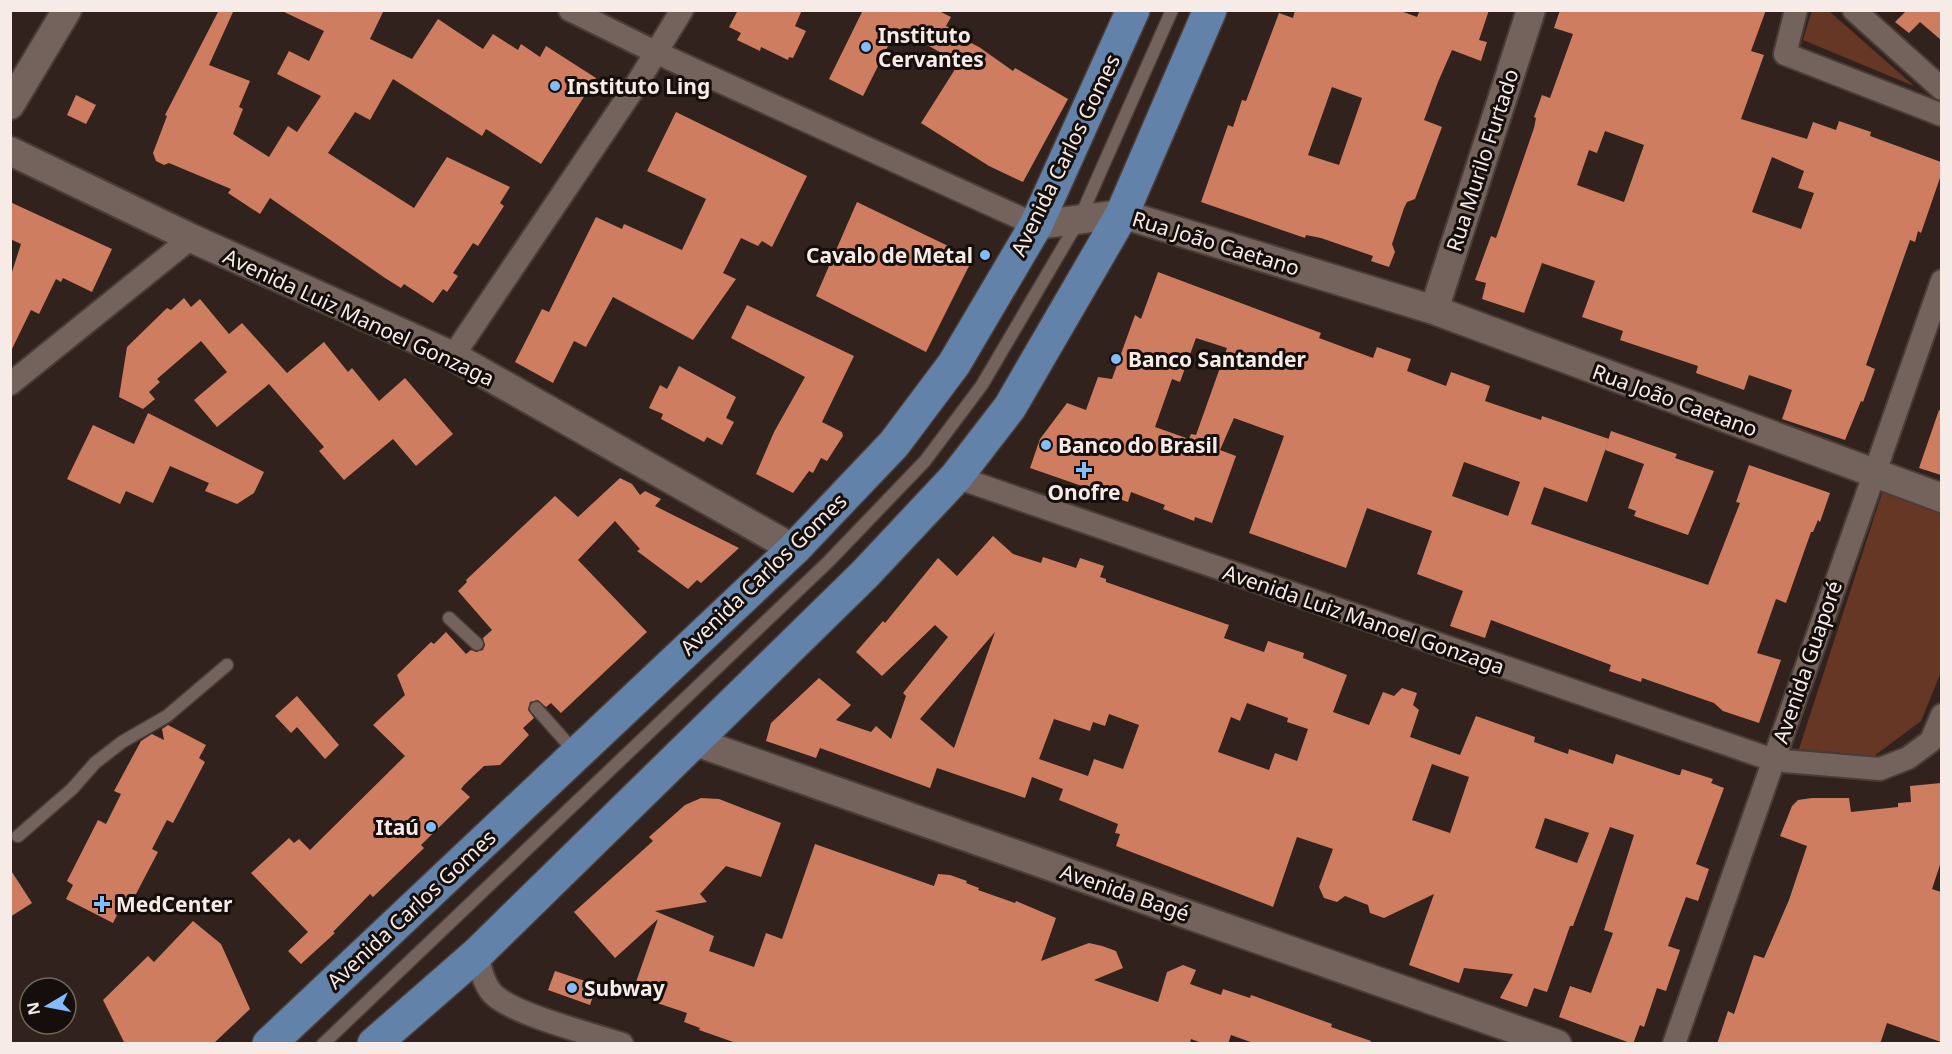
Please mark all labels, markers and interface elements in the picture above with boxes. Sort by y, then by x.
place label: Instituto Cervantes [878,21,984,73]
marker: Instituto Cervantes [859,40,873,54]
street label: Avenida Carlos Gomes [1004,49,1126,261]
street label: Rua Murilo Furtado [1439,65,1525,255]
place label: Instituto Ling [567,72,710,100]
marker: Instituto Ling [548,79,562,93]
street label: Rua João Caetano [1129,204,1303,282]
place label: Cavalo de Metal [806,241,973,269]
street label: Avenida Luiz Manoel Gonzaga [219,242,499,392]
marker: Cavalo de Metal [978,248,992,262]
place label: Banco Santander [1128,345,1307,373]
marker: Banco Santander [1109,352,1123,366]
street label: Rua João Caetano [1589,357,1761,443]
place label: Banco do Brasil [1058,431,1218,459]
marker: Banco do Brasil [1039,438,1053,452]
marker: Onofre [1077,463,1091,477]
place label: Onofre [1047,478,1121,506]
street label: Avenida Carlos Gomes [674,487,852,661]
street label: Avenida Luiz Manoel Gonzaga [1220,558,1508,680]
street label: Avenida Guaporé [1766,577,1848,747]
place label: Itaú [375,813,419,841]
marker: Itaú [424,820,438,834]
street label: Avenida Carlos Gomes [320,823,502,995]
street label: Avenida Bagé [1057,857,1193,927]
place label: MedCenter [116,890,233,918]
marker: MedCenter [93,895,111,913]
place label: Subway [584,974,665,1002]
north arrow [18,976,78,1036]
marker: Subway [565,981,579,995]
text: N [21,1000,45,1017]

